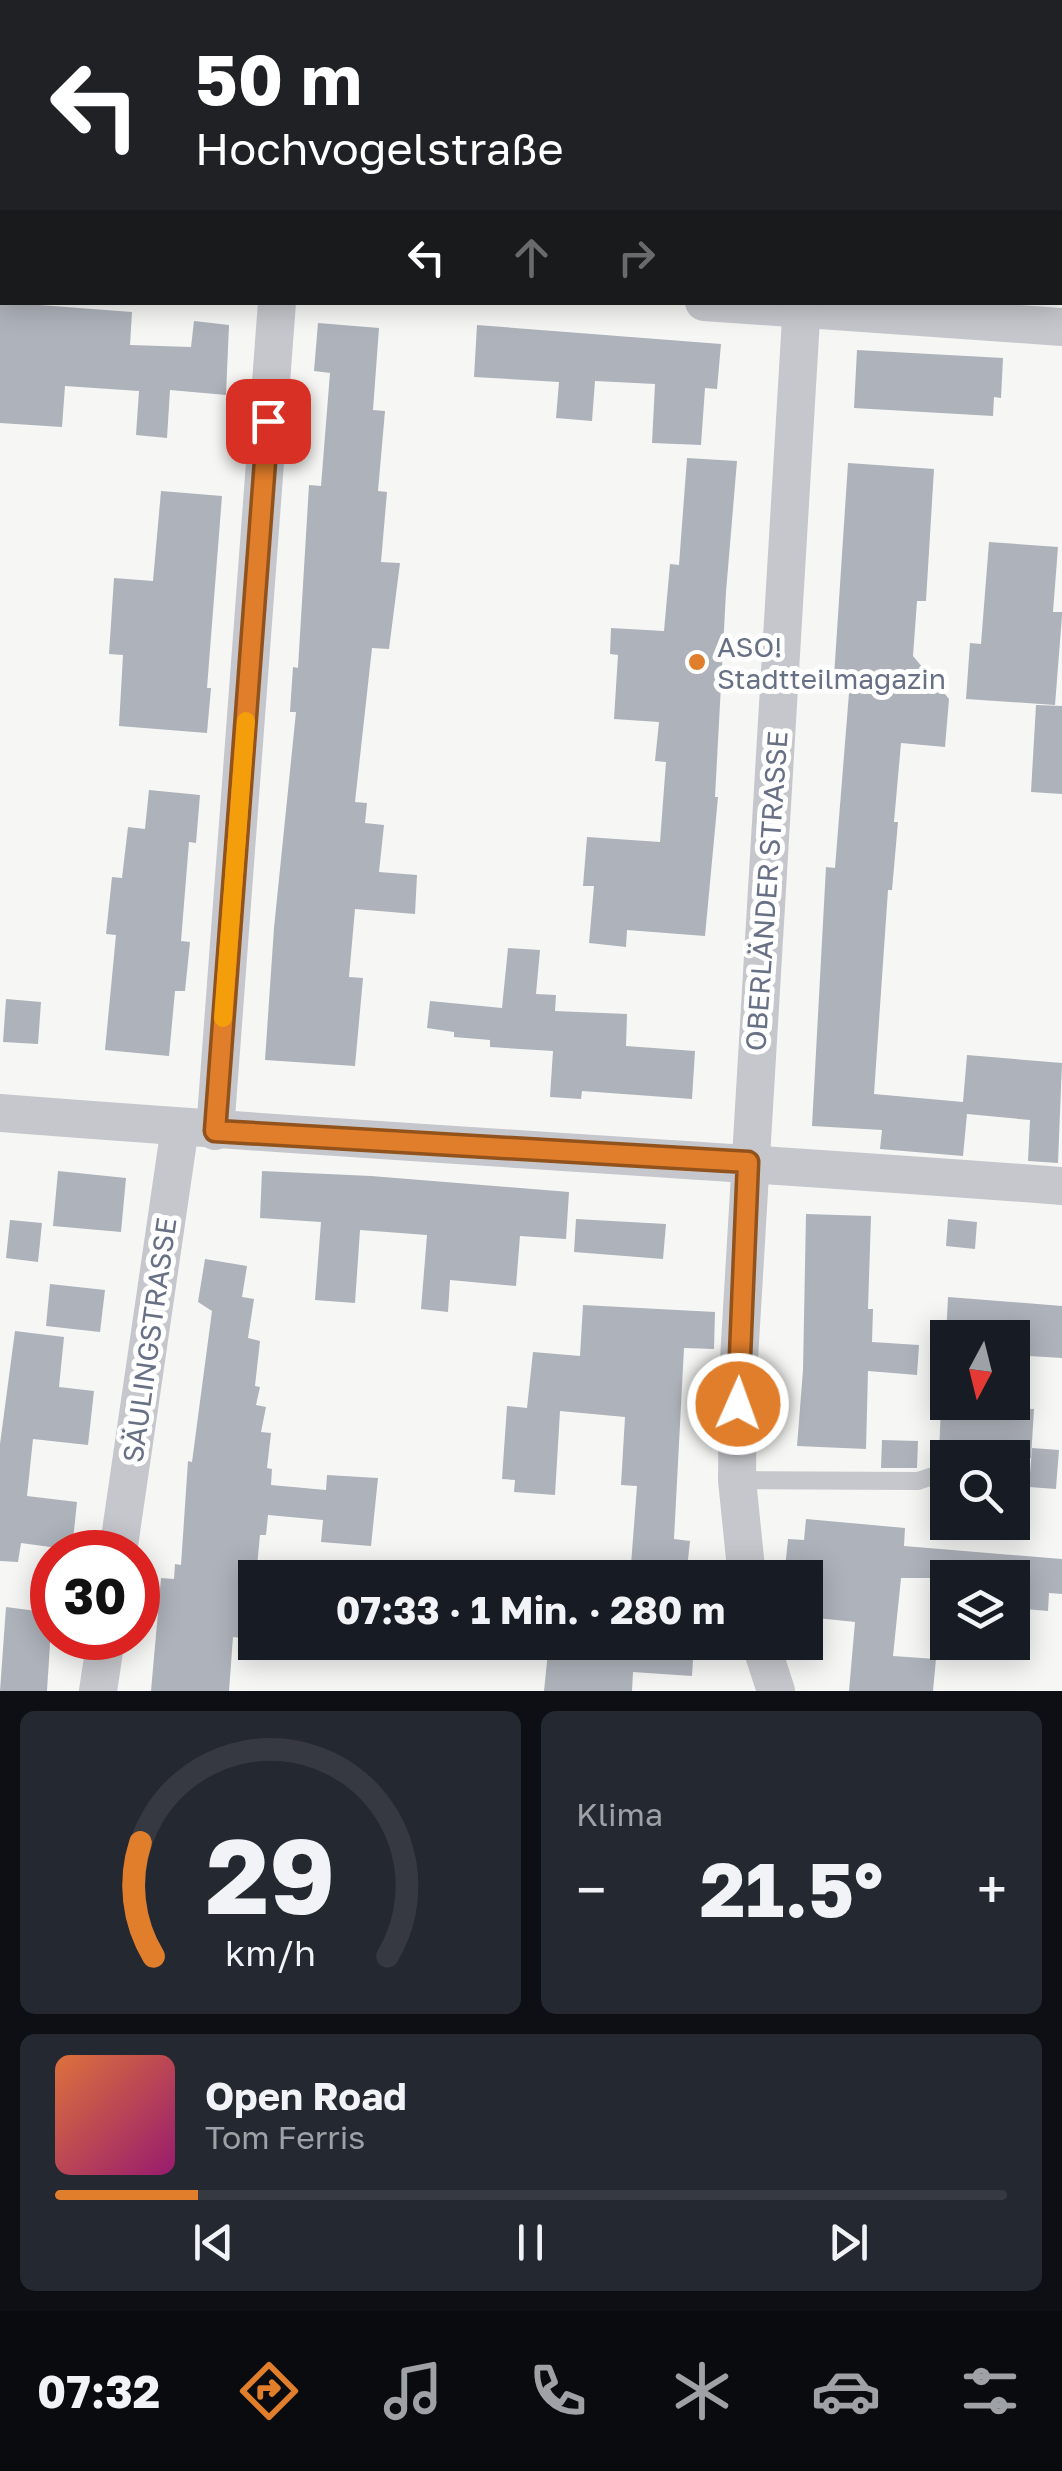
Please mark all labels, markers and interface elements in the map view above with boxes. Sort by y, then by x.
text: 50 m [195,36,362,120]
icon: left [30,40,160,170]
text: Hochvogelstraße [195,121,564,175]
icon: left [399,230,454,285]
icon: ahead [504,230,559,285]
icon: right [609,230,664,285]
pin [226,379,311,464]
icon: arrive [241,394,296,449]
place label: ASO! Stadtteilmagazin [717,630,946,695]
marker: ASO! Stadtteilmagazin [686,651,708,673]
street label: OBERLÄNDER STRASSE [738,730,794,1052]
street label: SÄULINGSTRASSE [115,1215,183,1465]
north arrow [930,1320,1030,1420]
map controls [930,1320,1030,1660]
position arrow [686,1352,790,1456]
button: search [930,1440,1030,1540]
speed limit sign: 30 [30,1530,160,1660]
button: layers [930,1560,1030,1660]
text: 07:33 · 1 Min. · 280 m [336,1587,725,1632]
text: Klima [576,1795,663,1833]
text: 29 [206,1812,335,1937]
text: 21.5° [700,1843,883,1934]
text: − [576,1856,606,1922]
text: + [977,1856,1007,1922]
text: km/h [225,1931,316,1974]
text: Open Road [205,2073,407,2118]
text: Tom Ferris [205,2118,365,2156]
icon: previous [186,2215,241,2270]
icon: pause [503,2215,558,2270]
icon: next [821,2215,876,2270]
icon: directions [234,2356,304,2426]
icon: music [378,2356,448,2426]
icon: phone [523,2356,593,2426]
icon: climate [667,2356,737,2426]
icon: car [811,2356,881,2426]
icon: filters [955,2356,1025,2426]
text: 07:32 [37,2364,160,2418]

